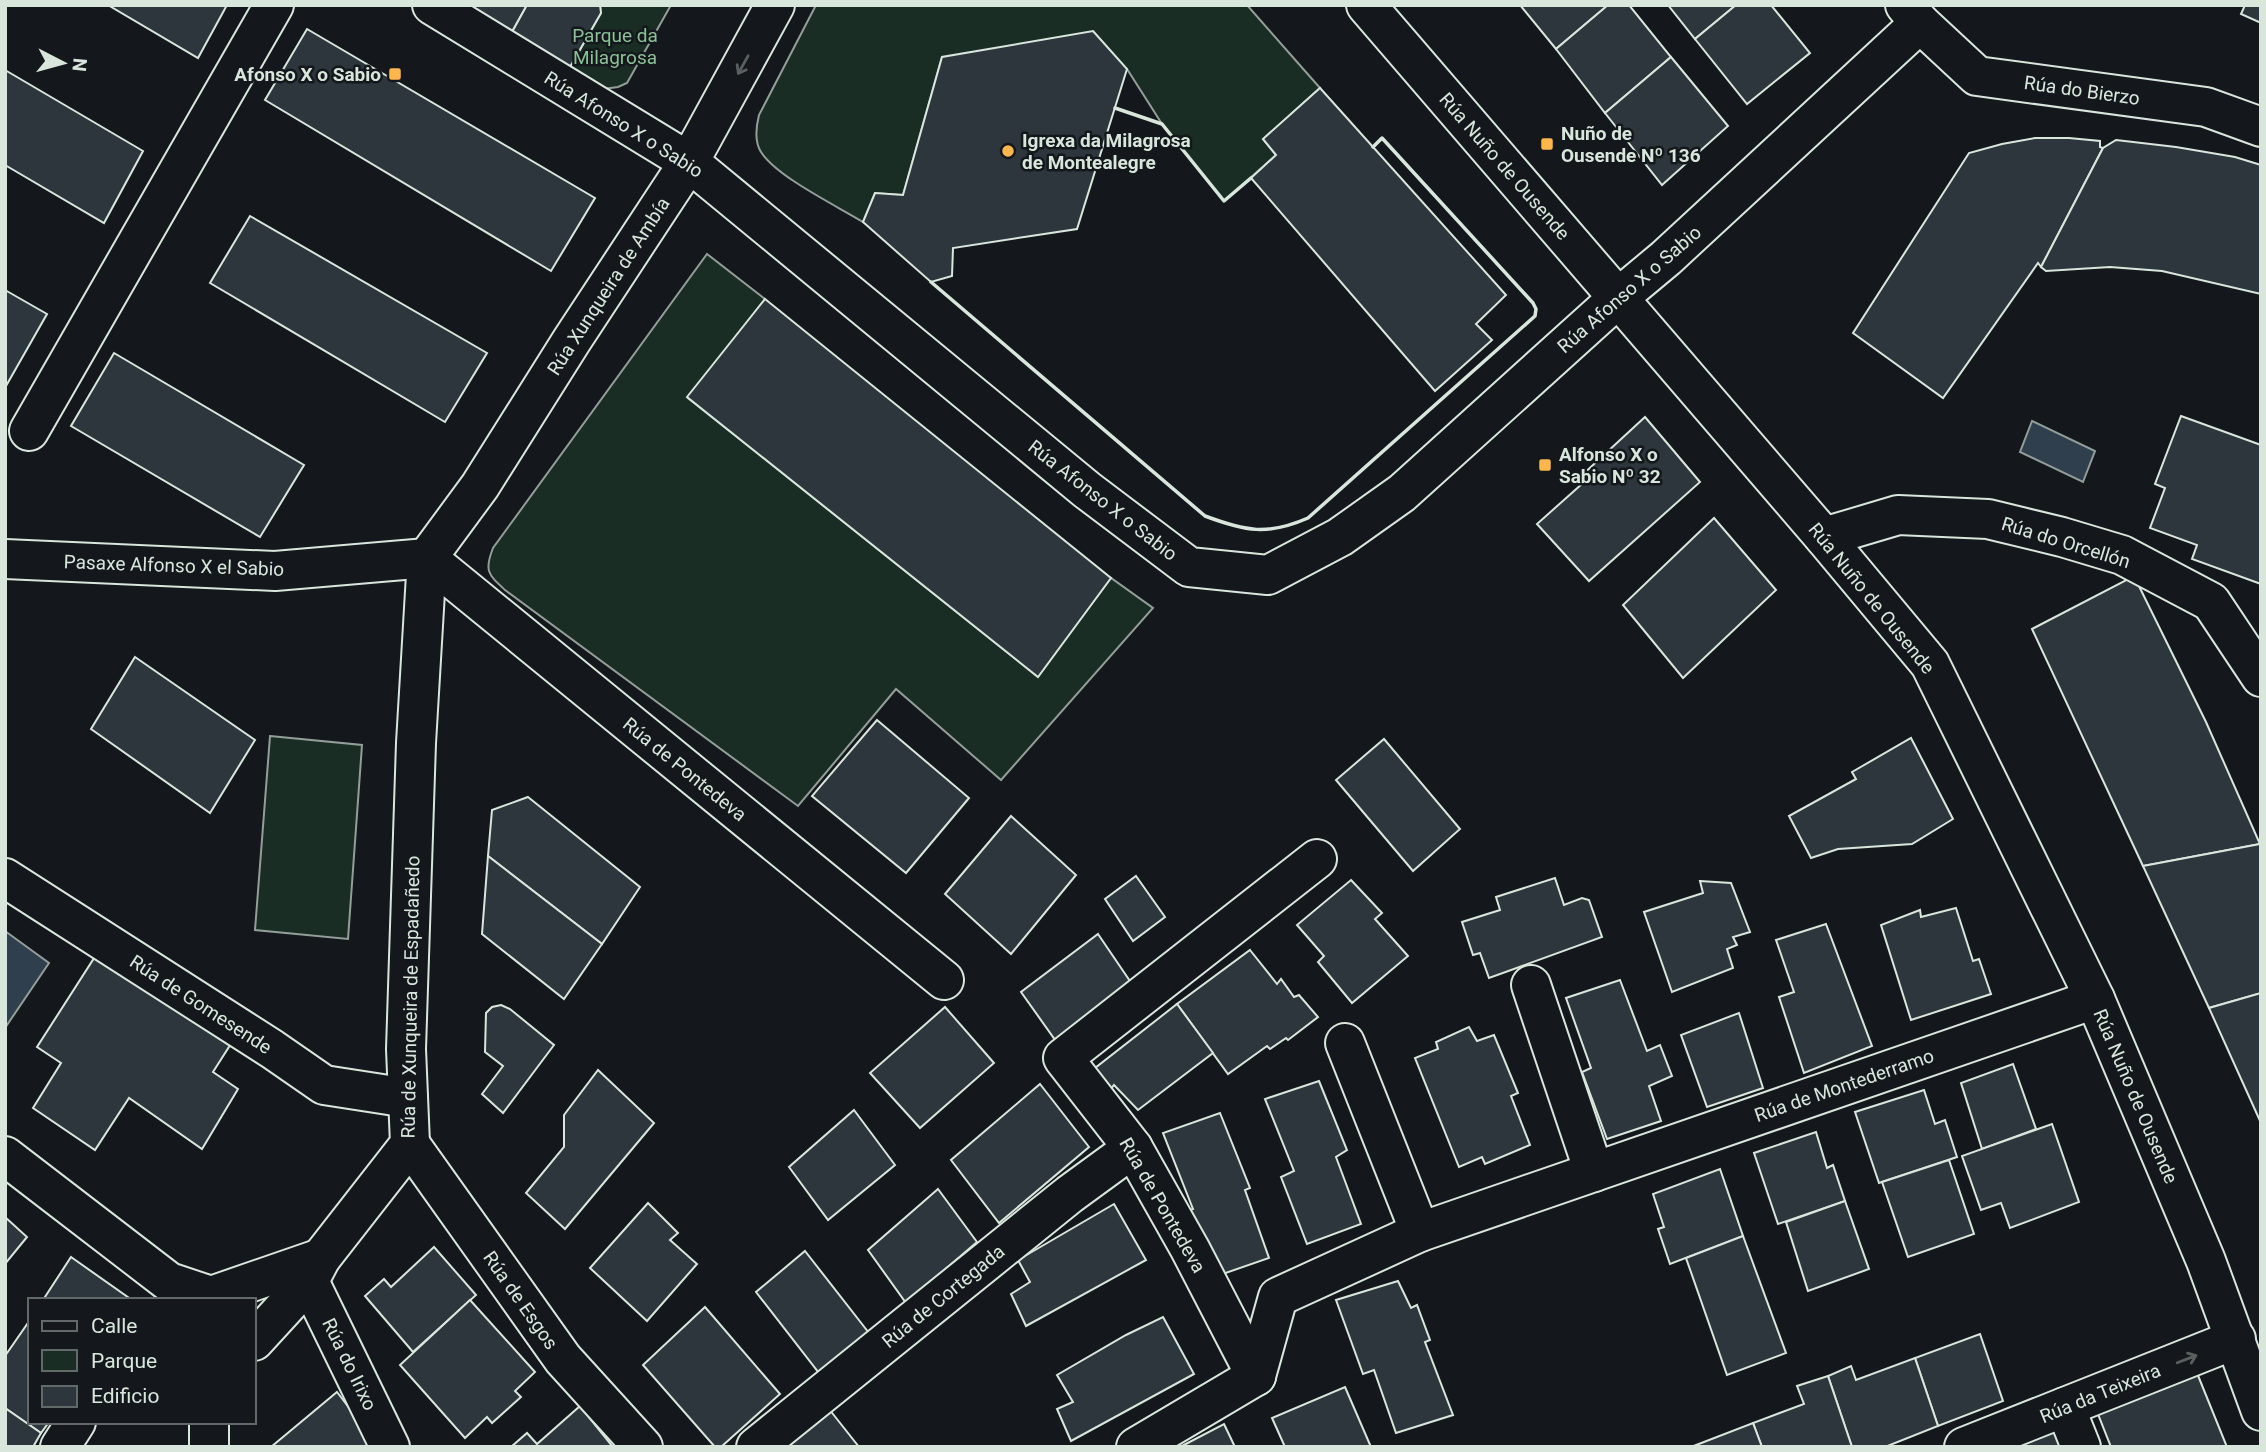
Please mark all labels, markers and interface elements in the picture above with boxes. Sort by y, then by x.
park label: Parque da Milagrosa [572,24,658,69]
north arrow [28,28,98,98]
one-way arrow [736,54,749,75]
text: N [67,57,92,73]
place label: Afonso X o Sabio [234,63,381,86]
marker: Afonso X o Sabio [387,66,403,82]
street label: Rúa Afonso X o Sabio [540,66,707,183]
street label: Rúa do Bierzo [2023,71,2141,110]
street label: Rúa Nuño de Ousende [1434,88,1575,245]
place label: Nuño de Ousende Nº 136 [1561,122,1701,167]
place label: Igrexa da Milagrosa de Montealegre [1022,129,1191,174]
marker: Nuño de Ousende Nº 136 [1539,136,1555,152]
marker: Igrexa da Milagrosa de Montealegre [1000,143,1016,159]
street label: Rúa Xunqueira de Ambía [542,193,675,379]
street label: Rúa Afonso X o Sabio [1553,221,1706,358]
street label: Rúa Afonso X o Sabio [1024,435,1182,566]
place label: Alfonso X o Sabio Nº 32 [1559,443,1661,488]
marker: Alfonso X o Sabio Nº 32 [1537,457,1553,473]
street label: Rúa do Orcellón [1999,512,2133,573]
street label: Rúa Nuño de Ousende [1804,518,1940,678]
street label: Pasaxe Alfonso X el Sabio [63,550,285,581]
street label: Rúa de Pontedeva [618,713,751,826]
street label: Rúa de Xunqueira de Espadañedo [397,855,424,1139]
street label: Rúa de Gomesende [126,950,276,1059]
street label: Rúa Nuño de Ousende [2088,1005,2183,1187]
street label: Rúa de Montederramo [1752,1044,1937,1127]
street label: Rúa de Pontedeva [1115,1134,1211,1277]
street label: Rúa de Cortegada [877,1240,1009,1353]
street label: Rúa de Esgos [478,1247,563,1354]
legend [28,1298,256,1424]
text: Calle [91,1314,137,1338]
street label: Rúa do Irixo [317,1314,382,1414]
text: Parque [91,1349,157,1373]
one-way arrow [2175,1351,2197,1364]
street label: Rúa da Teixeira [2037,1359,2164,1428]
text: Edificio [91,1384,159,1408]

